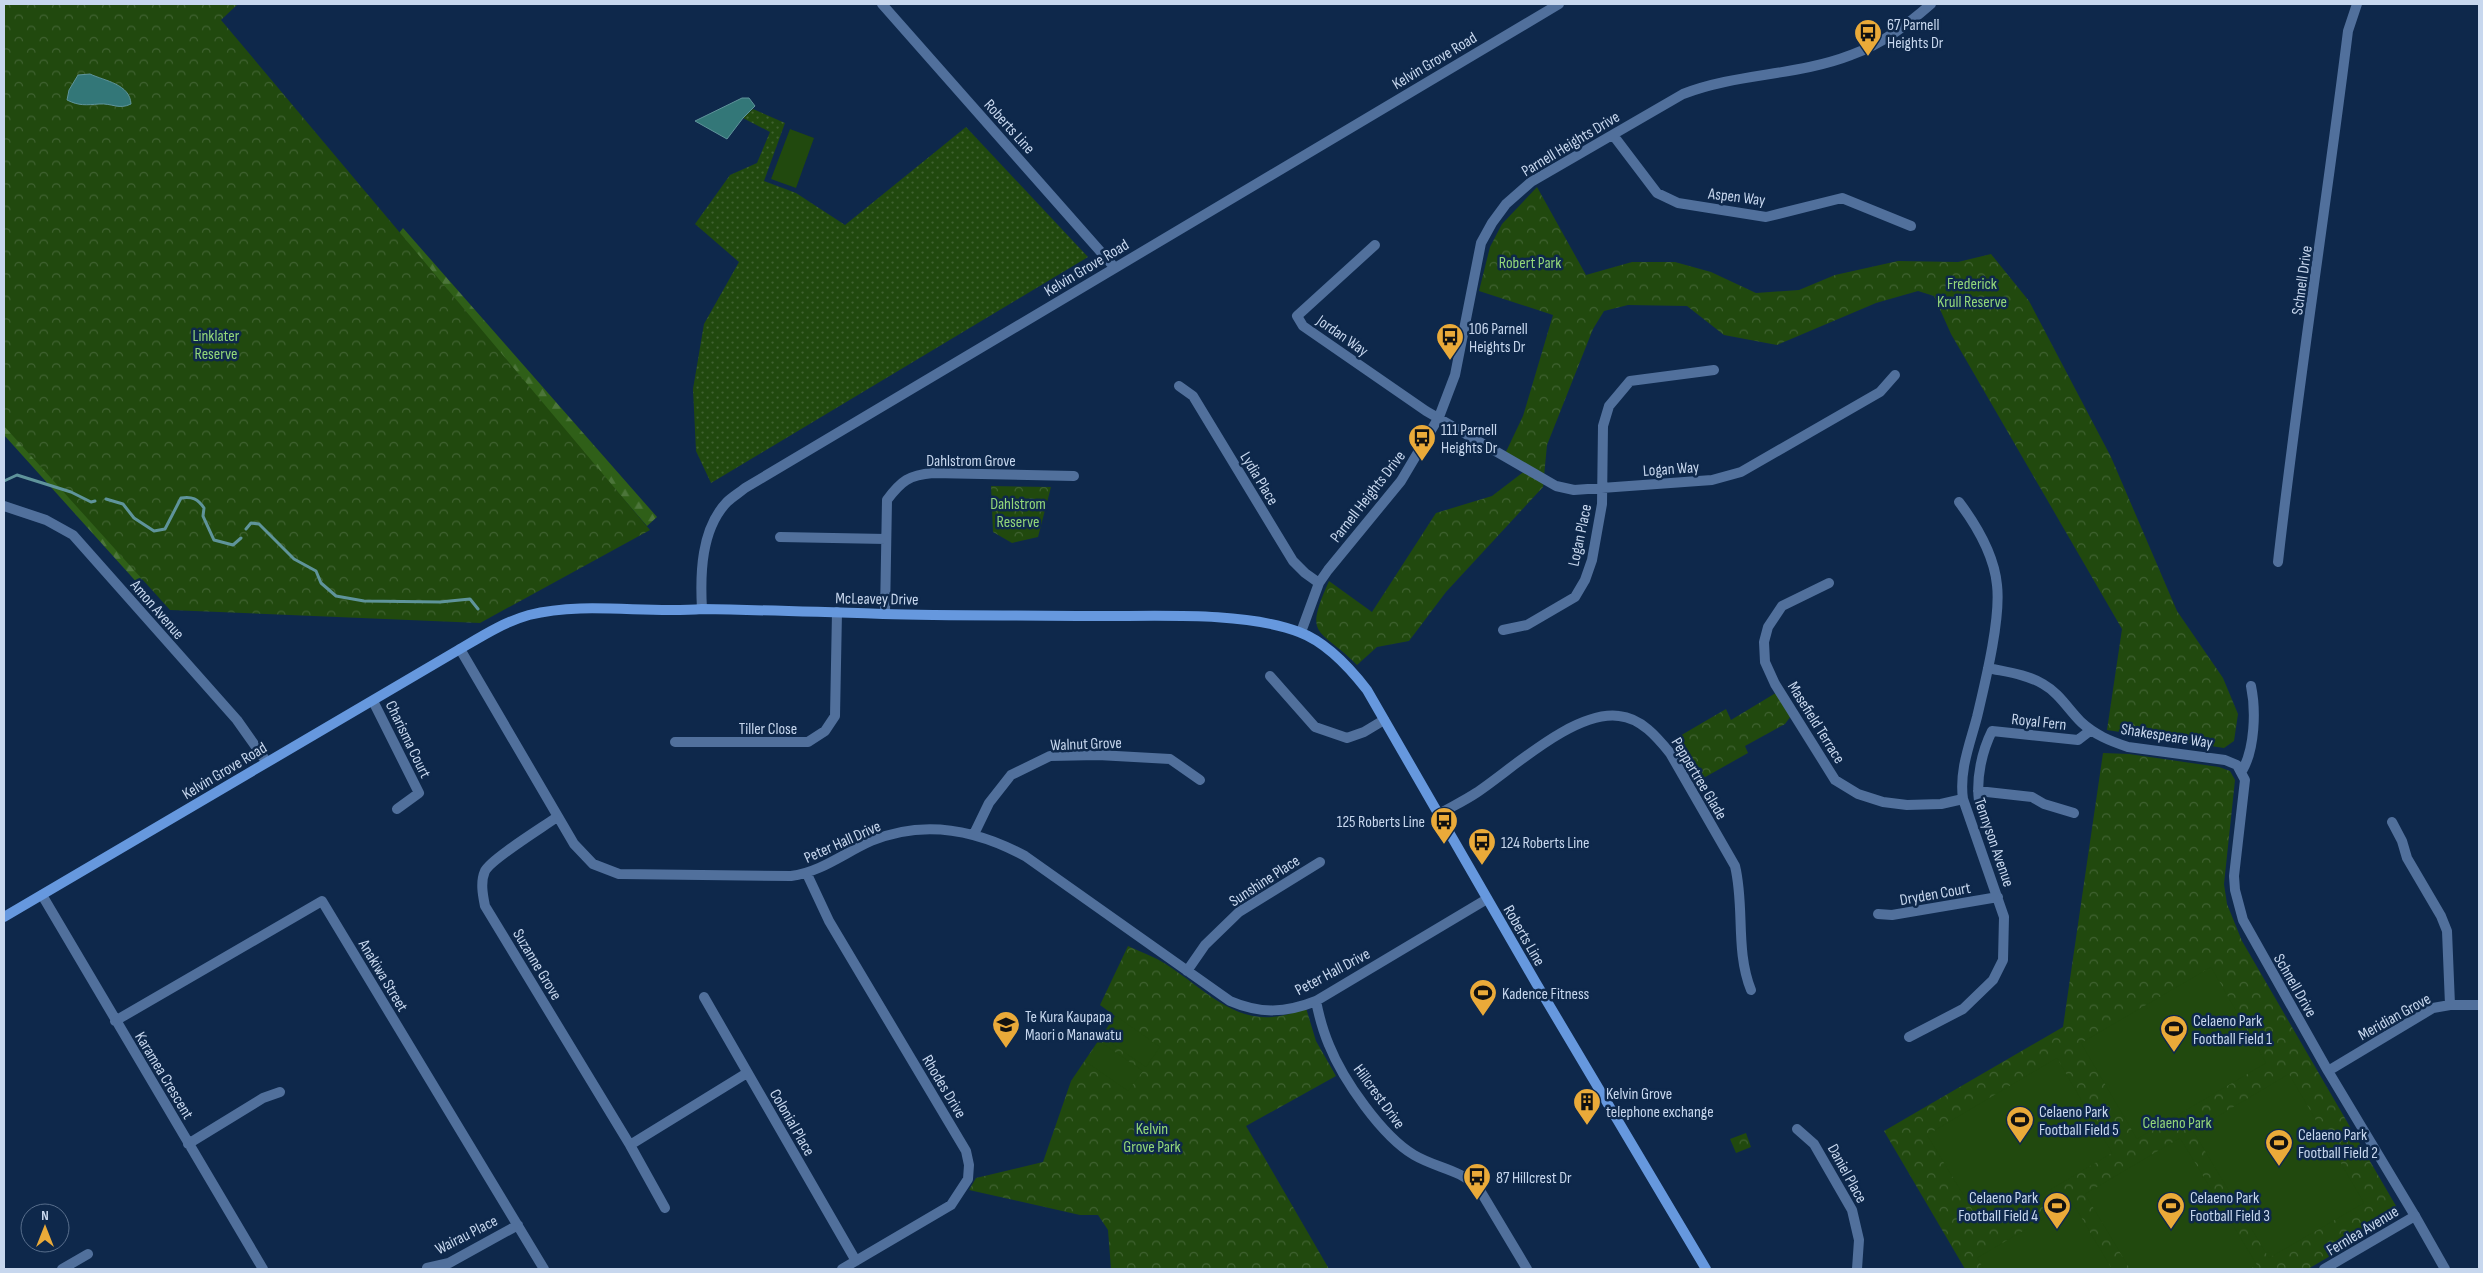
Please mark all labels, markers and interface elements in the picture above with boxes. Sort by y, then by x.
place label: 67 Parnell Heights Dr [1887,16,1944,53]
bus stop icon: 67 Parnell Heights Dr [1853,18,1883,57]
street label: Kelvin Grove Road [1389,29,1481,94]
street label: Roberts Line [979,96,1038,158]
street label: Parnell Heights Drive [1518,108,1623,181]
street label: Aspen Way [1706,184,1766,210]
street label: Kelvin Grove Road [1041,236,1133,301]
street label: Schnell Drive [2288,244,2317,316]
park label: Robert Park [1499,254,1561,273]
park label: Frederick Krull Reserve [1937,275,2007,312]
street label: Jordan Way [1312,311,1372,361]
place label: 106 Parnell Heights Dr [1469,320,1528,357]
bus stop icon: 106 Parnell Heights Dr [1435,322,1465,361]
park label: Linklater Reserve [193,327,240,364]
place label: 111 Parnell Heights Dr [1441,421,1498,458]
bus stop icon: 111 Parnell Heights Dr [1407,423,1437,462]
street label: Parnell Heights Drive [1327,447,1410,546]
street label: Lydia Place [1235,449,1282,509]
street label: Dahlstrom Grove [926,452,1016,471]
street label: Logan Way [1642,458,1700,481]
park label: Dahlstrom Reserve [990,495,1046,532]
street label: Logan Place [1565,503,1596,568]
street label: Amon Avenue [125,576,188,644]
street label: McLeavey Drive [835,589,919,610]
street label: Masefield Terrace [1783,678,1848,767]
street label: Charisma Court [381,698,435,782]
street label: Royal Fern [2010,710,2067,735]
street label: Tiller Close [739,720,797,739]
street label: Shakespeare Way [2120,720,2214,753]
street label: Walnut Grove [1050,734,1122,755]
street label: Peppertree Glade [1667,734,1731,823]
street label: Kelvin Grove Road [179,739,271,804]
street label: Tennyson Avenue [1970,796,2018,889]
bus stop icon: 125 Roberts Line [1429,806,1459,845]
place label: 125 Roberts Line [1337,813,1425,832]
street label: Peter Hall Drive [801,817,884,868]
bus stop icon: 124 Roberts Line [1467,827,1497,866]
place label: 124 Roberts Line [1501,834,1589,853]
street label: Sunshine Place [1226,851,1304,911]
street label: Dryden Court [1898,879,1972,910]
street label: Roberts Line [1499,902,1549,969]
street label: Suzanne Grove [508,926,565,1004]
street label: Anakiwa Street [353,936,412,1015]
street label: Peter Hall Drive [1292,945,1373,1000]
street label: Schnell Drive [2269,951,2320,1021]
sports icon: Kadence Fitness [1468,978,1498,1017]
place label: Kadence Fitness [1502,985,1590,1004]
street label: Meridian Grove [2355,990,2434,1045]
place label: Te Kura Kaupapa Maori o Manawatu [1025,1008,1122,1045]
school or university icon: Te Kura Kaupapa Maori o Manawatu [991,1010,1021,1049]
place label: Celaeno Park Football Field 1 [2193,1012,2272,1049]
sports icon: Celaeno Park Football Field 1 [2159,1014,2189,1053]
street label: Karamea Crescent [130,1029,197,1123]
street label: Rhodes Drive [917,1052,970,1122]
street label: Hillcrest Drive [1349,1061,1409,1133]
place label: Kelvin Grove telephone exchange [1606,1085,1714,1122]
street label: Colonial Place [765,1086,818,1160]
building icon: Kelvin Grove telephone exchange [1572,1087,1602,1126]
place label: Celaeno Park Football Field 5 [2039,1103,2119,1140]
sports icon: Celaeno Park Football Field 5 [2005,1105,2035,1144]
park label: Celaeno Park [2142,1114,2212,1133]
park label: Kelvin Grove Park [1123,1120,1181,1157]
place label: Celaeno Park Football Field 2 [2298,1126,2378,1163]
sports icon: Celaeno Park Football Field 2 [2264,1128,2294,1167]
street label: Daniel Place [1823,1141,1871,1206]
bus stop icon: 87 Hillcrest Dr [1462,1162,1492,1201]
place label: 87 Hillcrest Dr [1496,1169,1572,1188]
place label: Celaeno Park Football Field 4 [1958,1189,2038,1226]
place label: Celaeno Park Football Field 3 [2190,1189,2270,1226]
sports icon: Celaeno Park Football Field 4 [2042,1191,2072,1230]
sports icon: Celaeno Park Football Field 3 [2156,1191,2186,1230]
street label: Fernlea Avenue [2323,1202,2402,1260]
north arrow [20,1203,70,1253]
text: N [41,1207,49,1224]
street label: Wairau Place [432,1212,501,1259]

